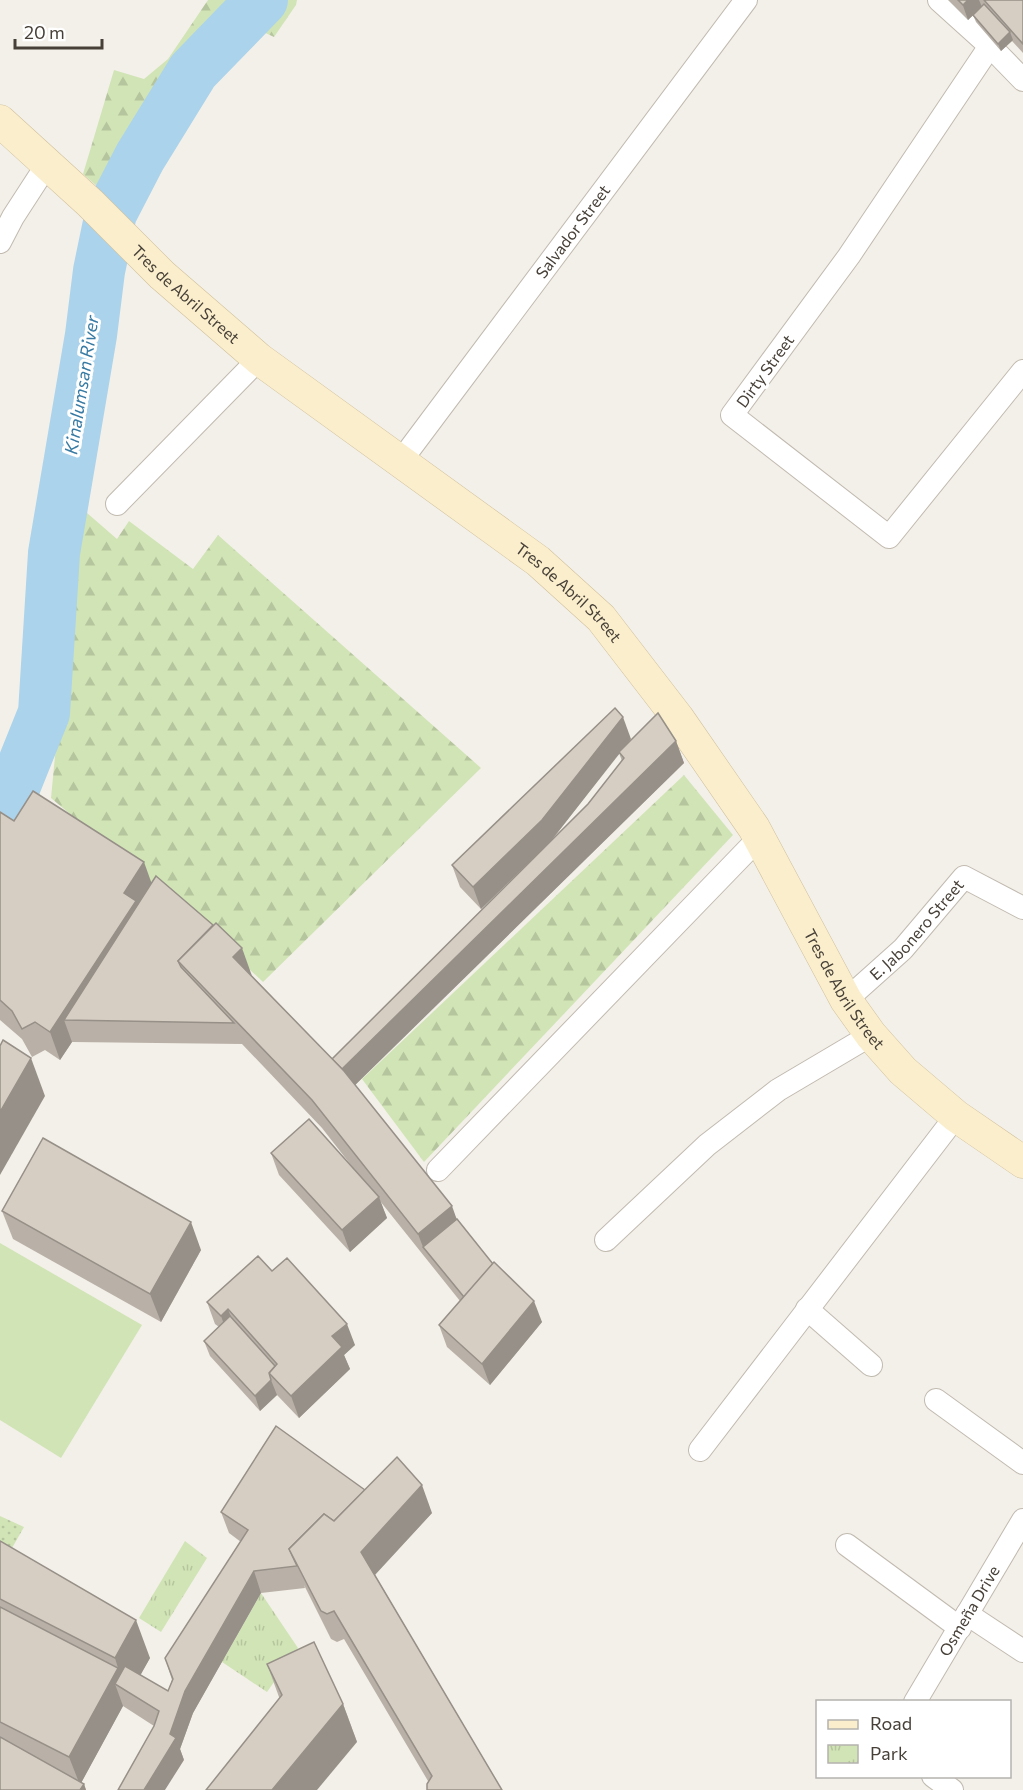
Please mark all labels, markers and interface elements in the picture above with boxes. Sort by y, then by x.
scale bar [15,12,102,50]
text: 20 m [24,21,65,43]
street label: Salvador Street [531,180,614,282]
street label: Tres de Abril Street [128,241,244,347]
water label: Kinalumsan River [59,313,103,456]
street label: Dirty Street [732,330,798,411]
street label: Tres de Abril Street [512,538,626,646]
street label: E. Jabonero Street [865,875,967,983]
street label: Tres de Abril Street [801,925,889,1053]
street label: Osmeña Drive [934,1562,1003,1659]
legend [816,1700,1011,1778]
text: Road [870,1712,912,1734]
text: Park [870,1742,908,1764]

